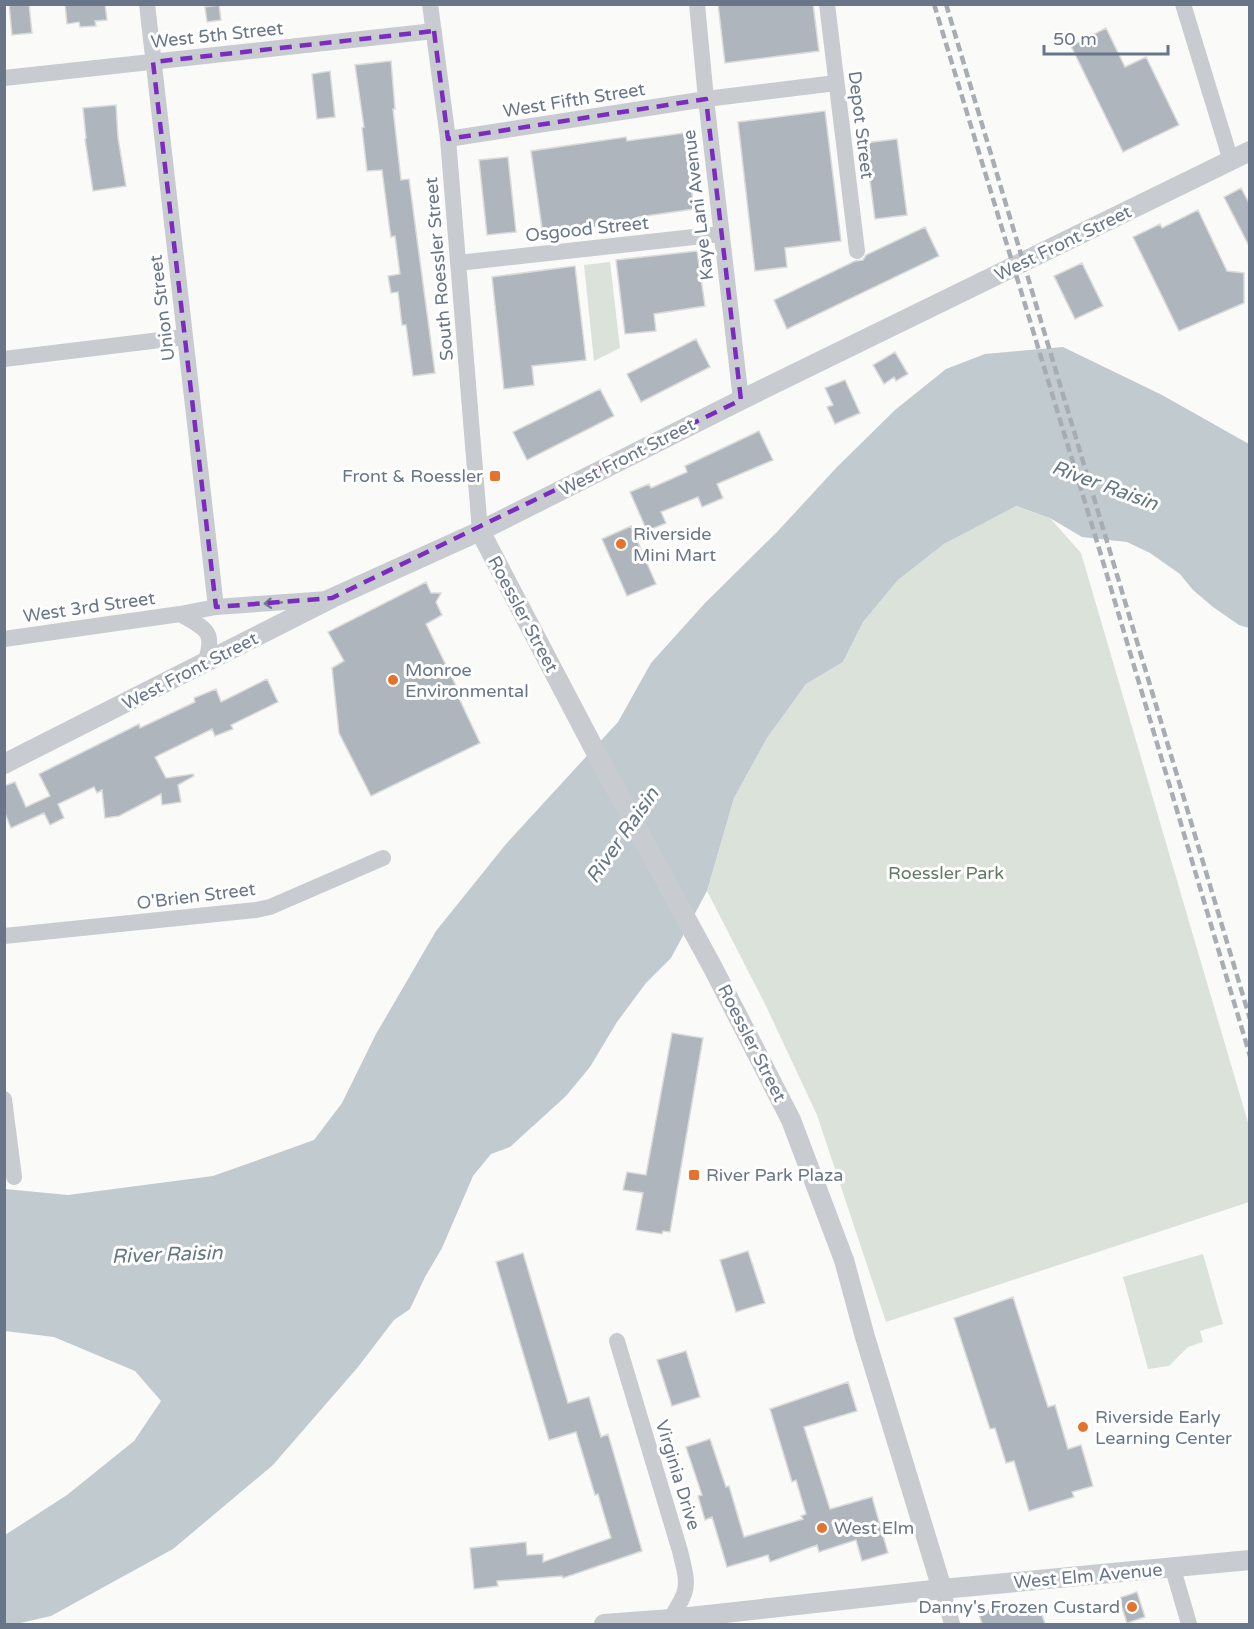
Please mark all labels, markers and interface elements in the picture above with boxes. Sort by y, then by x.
street label: West 5th Street [150,17,284,53]
scale bar [1044,18,1168,56]
text: 50 m [1053,28,1097,50]
street label: Depot Street [843,70,879,180]
street label: West Fifth Street [501,78,647,122]
street label: Kaye Lani Avenue [678,128,718,282]
street label: South Roessler Street [420,176,458,362]
street label: West Front Street [991,200,1135,286]
street label: Osgood Street [524,212,650,246]
street label: Union Street [145,254,179,362]
street label: West Front Street [555,413,699,501]
water label: River Raisin [1048,456,1162,516]
place label: Front & Roessler [342,465,483,487]
marker: Front & Roessler [488,469,502,483]
place label: Riverside Mini Mart [633,523,716,566]
marker: Riverside Mini Mart [614,537,628,551]
street label: Roessler Street [483,552,563,676]
street label: West 3rd Street [22,587,157,627]
one-way arrow [264,597,284,608]
street label: West Front Street [118,627,262,715]
place label: Monroe Environmental [405,659,529,702]
marker: Monroe Environmental [386,673,400,687]
water label: River Raisin [581,783,665,888]
park label: Roessler Park [888,862,1004,884]
street label: O'Brien Street [135,878,257,914]
street label: Roessler Street [713,981,791,1106]
place label: River Park Plaza [706,1164,843,1186]
marker: River Park Plaza [687,1168,701,1182]
water label: River Raisin [111,1241,224,1269]
place label: Riverside Early Learning Center [1095,1406,1232,1449]
street label: Virginia Drive [651,1417,705,1533]
marker: Riverside Early Learning Center [1076,1420,1090,1434]
place label: West Elm [834,1517,914,1539]
marker: West Elm [815,1521,829,1535]
street label: West Elm Avenue [1013,1559,1163,1593]
place label: Danny's Frozen Custard [918,1596,1120,1618]
marker: Danny's Frozen Custard [1125,1600,1139,1614]

